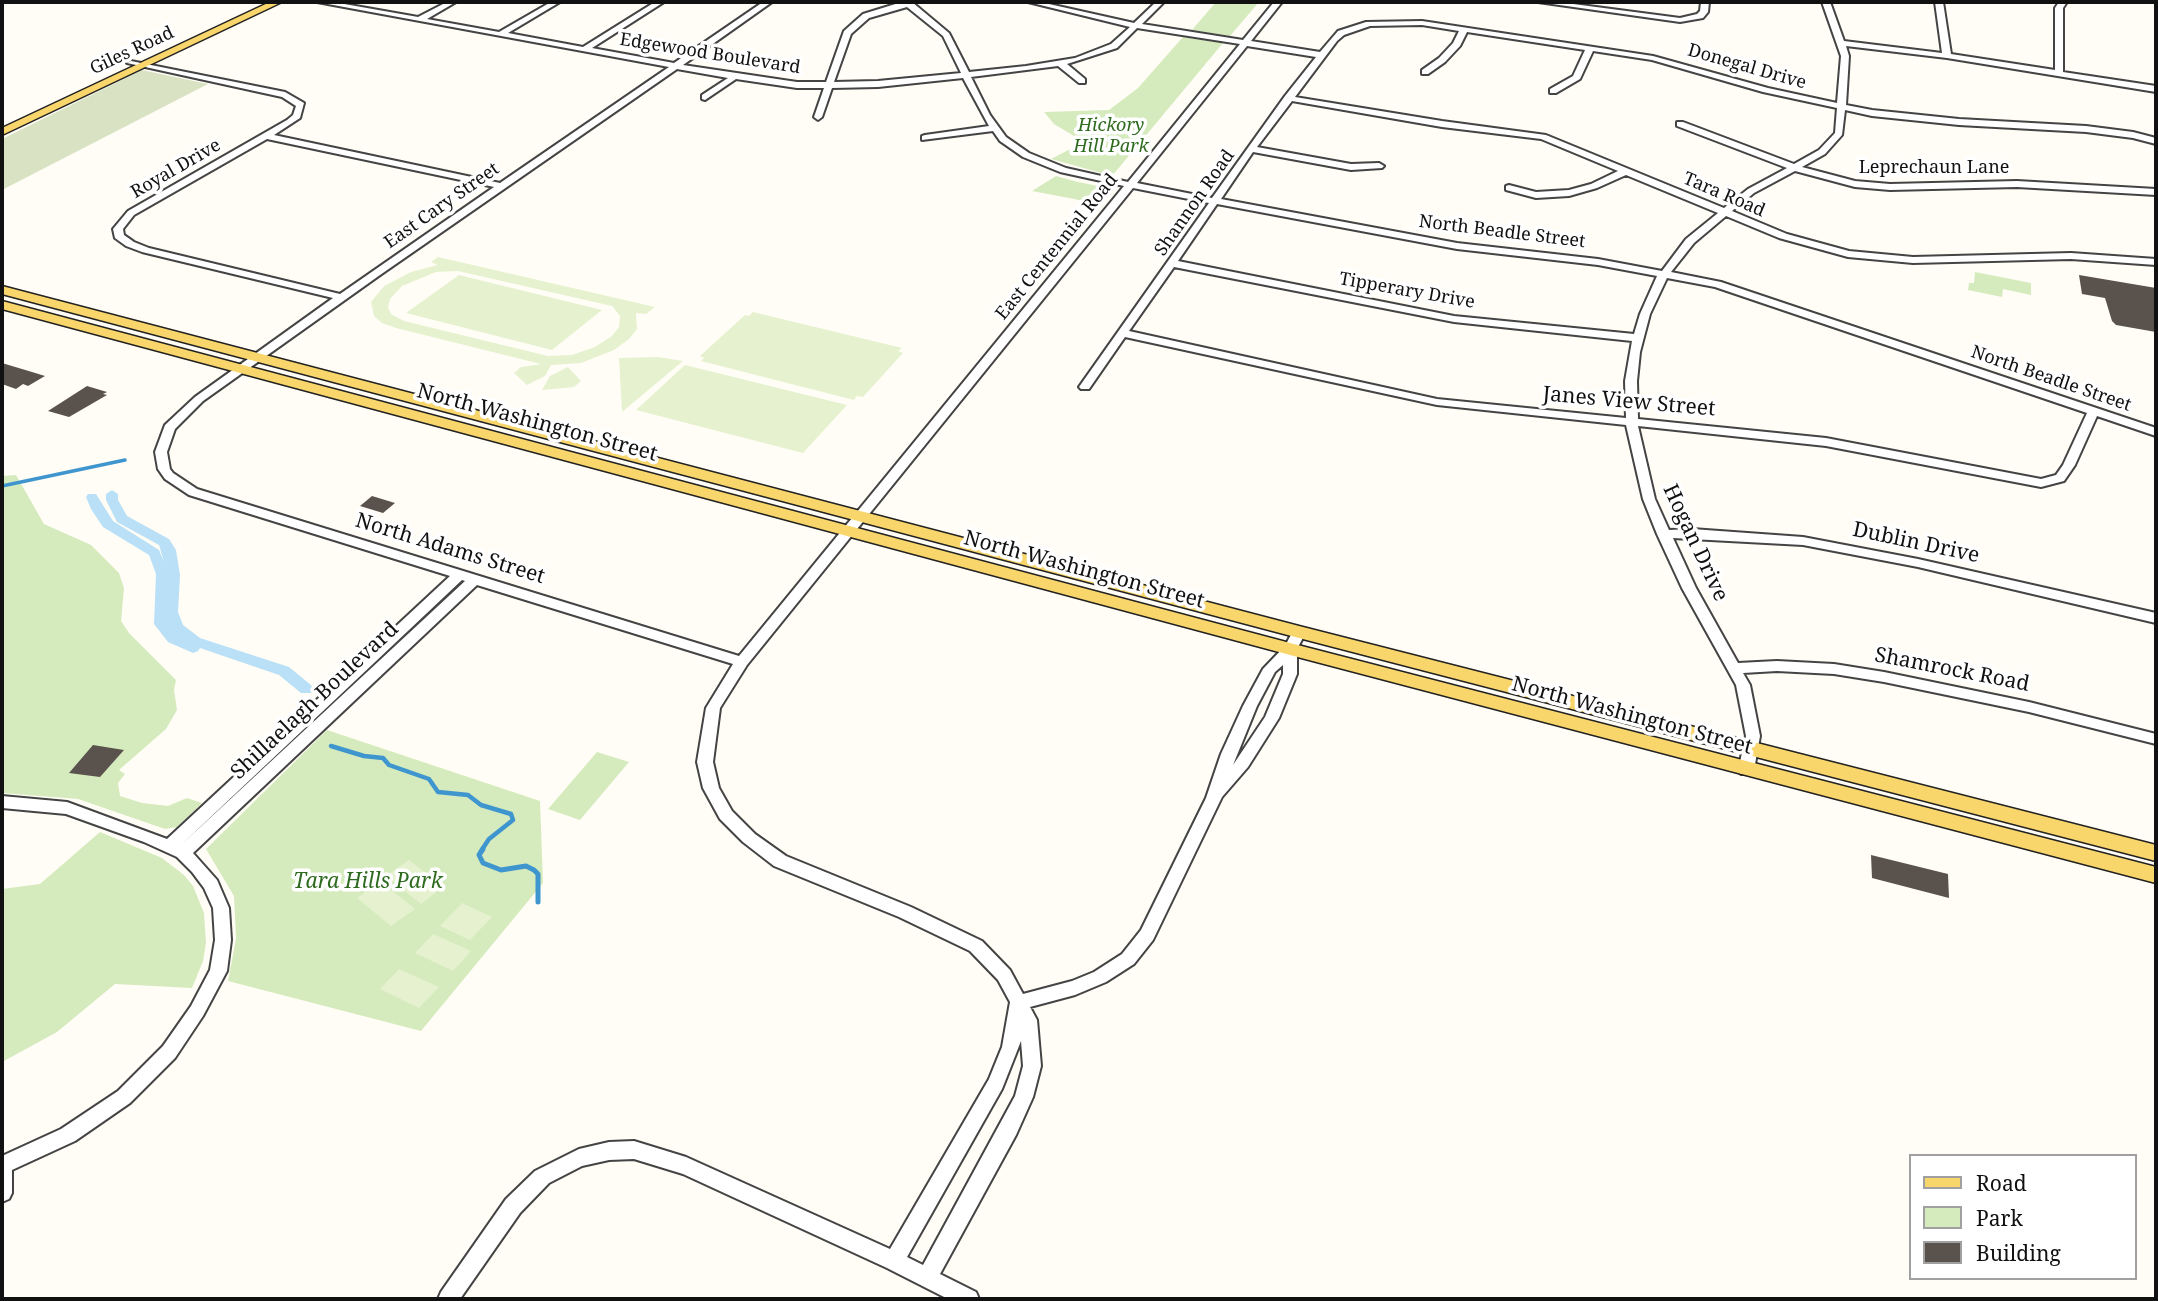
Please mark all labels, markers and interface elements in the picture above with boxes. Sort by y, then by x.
street label: Giles Road [87,22,177,80]
street label: Edgewood Boulevard [618,29,802,79]
street label: Donegal Drive [1685,40,1809,94]
park label: Hickory Hill Park [1073,115,1149,158]
street label: Royal Drive [127,135,225,203]
street label: Shannon Road [1150,146,1240,260]
street label: Leprechaun Lane [1859,157,2009,179]
street label: East Cary Street [380,158,504,254]
street label: Tara Road [1680,168,1768,222]
street label: East Centennial Road [991,170,1123,324]
street label: North Beadle Street [1417,211,1587,253]
street label: Tipperary Drive [1337,268,1477,314]
street label: North Beadle Street [1968,341,2134,417]
street label: North Washington Street [414,379,660,467]
street label: Janes View Street [1542,382,1716,422]
street label: Hogan Drive [1657,481,1733,605]
street label: North Adams Street [352,508,548,590]
street label: Dublin Drive [1850,517,1982,569]
street label: North Washington Street [961,526,1207,614]
street label: Shillaelagh Boulevard [226,617,404,785]
street label: Shamrock Road [1872,643,2032,697]
street label: North Washington Street [1509,672,1755,760]
park label: Tara Hills Park [293,869,443,895]
legend [1910,1154,2137,1280]
text: Road [1976,1169,2027,1197]
text: Park [1976,1204,2023,1232]
text: Building [1976,1239,2061,1267]

